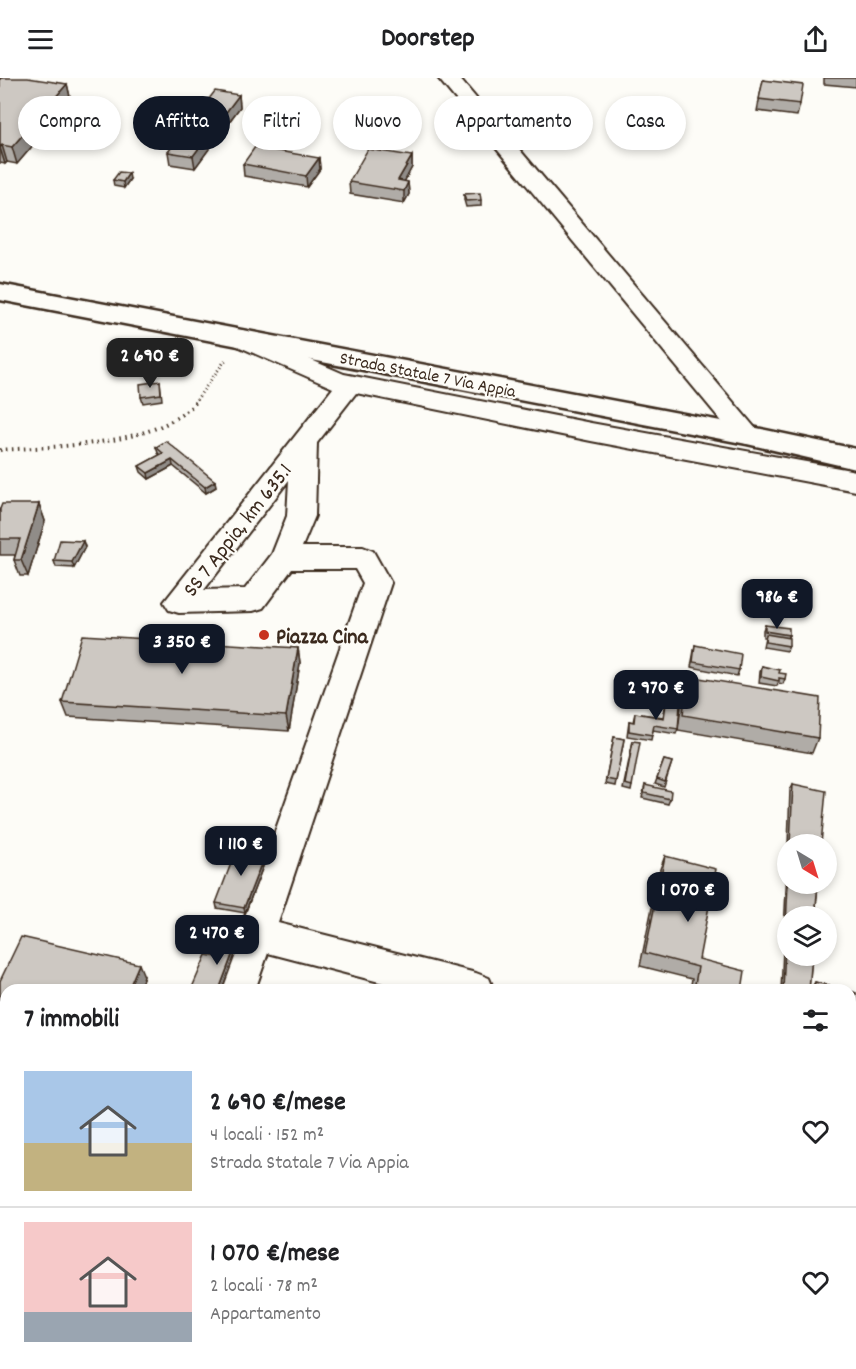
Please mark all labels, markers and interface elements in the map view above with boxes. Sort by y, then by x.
text: Doorstep [381,20,475,59]
icon: menu [24,23,57,56]
icon: share [799,23,832,56]
chip: Compra [18,96,121,150]
chip: Affitta [133,96,230,150]
chip: Filtri [242,96,321,150]
chip: Nuovo [333,96,422,150]
chip: Appartamento [434,96,593,150]
chip: Casa [605,96,686,150]
pin: 2 690 € [95,338,205,389]
text: 2 690 € [121,343,179,371]
street label: Strada Statale 7 Via Appia [337,347,518,406]
street label: SS 7 Appia, km 635.1 [177,458,301,605]
pin: 986 € [735,579,819,630]
text: 986 € [756,584,798,612]
place label: Piazza Cina [276,623,368,654]
pin: 3 350 € [127,624,237,675]
marker: Piazza Cina [257,628,271,642]
text: 3 350 € [153,629,211,657]
pin: 2 970 € [601,670,711,721]
text: 2 970 € [628,675,684,703]
pin: 1 110 € [186,826,296,877]
text: 1 110 € [219,831,263,859]
north arrow [777,834,837,894]
map controls [777,834,837,966]
pin: 1 070 € [633,872,743,923]
text: 1 070 € [661,877,715,905]
button: layers [777,906,837,966]
pin: 2 470 € [162,915,272,966]
text: 2 470 € [189,920,245,948]
text: 7 immobili [24,1002,119,1039]
icon: filters [799,1004,832,1037]
text: 2 690 €/mese [210,1085,346,1122]
icon: home [72,1095,144,1167]
icon: heart [799,1115,832,1148]
text: 4 locali · 152 m² [210,1122,324,1150]
text: Strada Statale 7 Via Appia [210,1150,409,1178]
text: 1 070 €/mese [210,1236,340,1273]
icon: home [72,1246,144,1318]
icon: heart [799,1266,832,1299]
text: 2 locali · 78 m² [210,1273,318,1301]
text: Appartamento [210,1301,321,1329]

